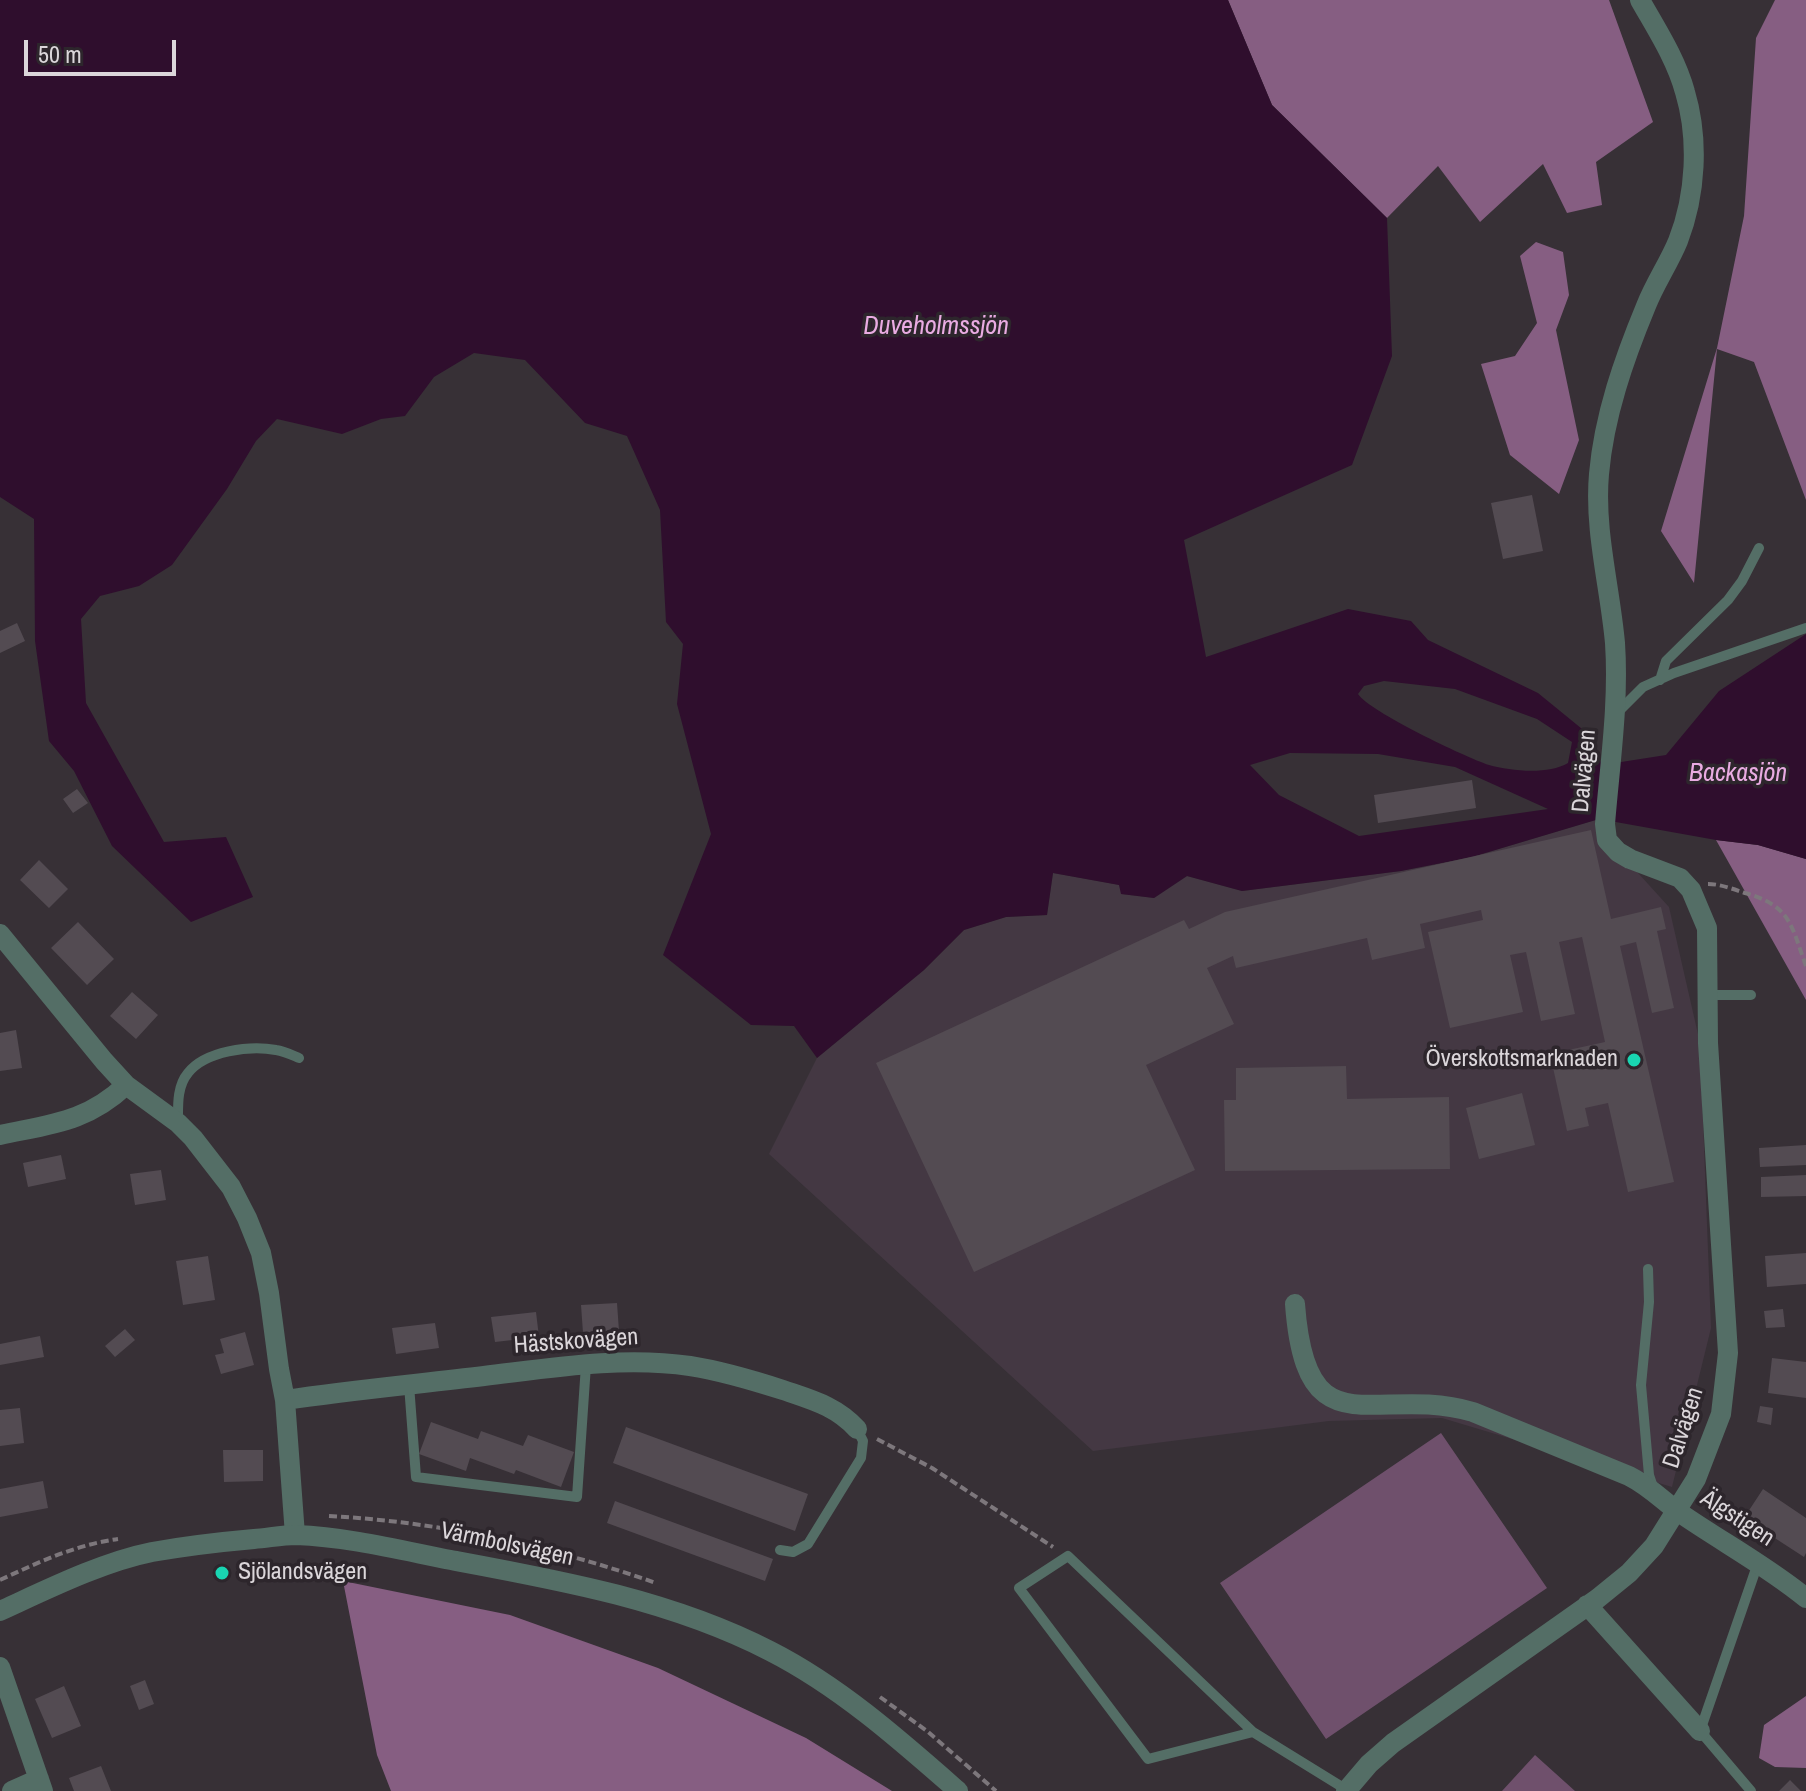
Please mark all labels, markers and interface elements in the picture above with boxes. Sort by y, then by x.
scale bar [28,24,180,74]
text: 50 m [38,38,82,70]
water label: Duveholmssjön [863,311,1009,343]
street label: Dalvägen [1567,728,1603,814]
water label: Backasjön [1689,758,1787,790]
place label: Överskottsmarknaden [1425,1046,1618,1074]
marker: Överskottsmarknaden [1625,1051,1643,1069]
street label: Hästskovägen [513,1323,639,1361]
street label: Dalvägen [1657,1384,1711,1472]
street label: Älgstigen [1695,1485,1779,1553]
street label: Värmbolsvägen [438,1517,576,1573]
place label: Sjölandsvägen [238,1559,367,1587]
marker: Sjölandsvägen [213,1564,231,1582]

